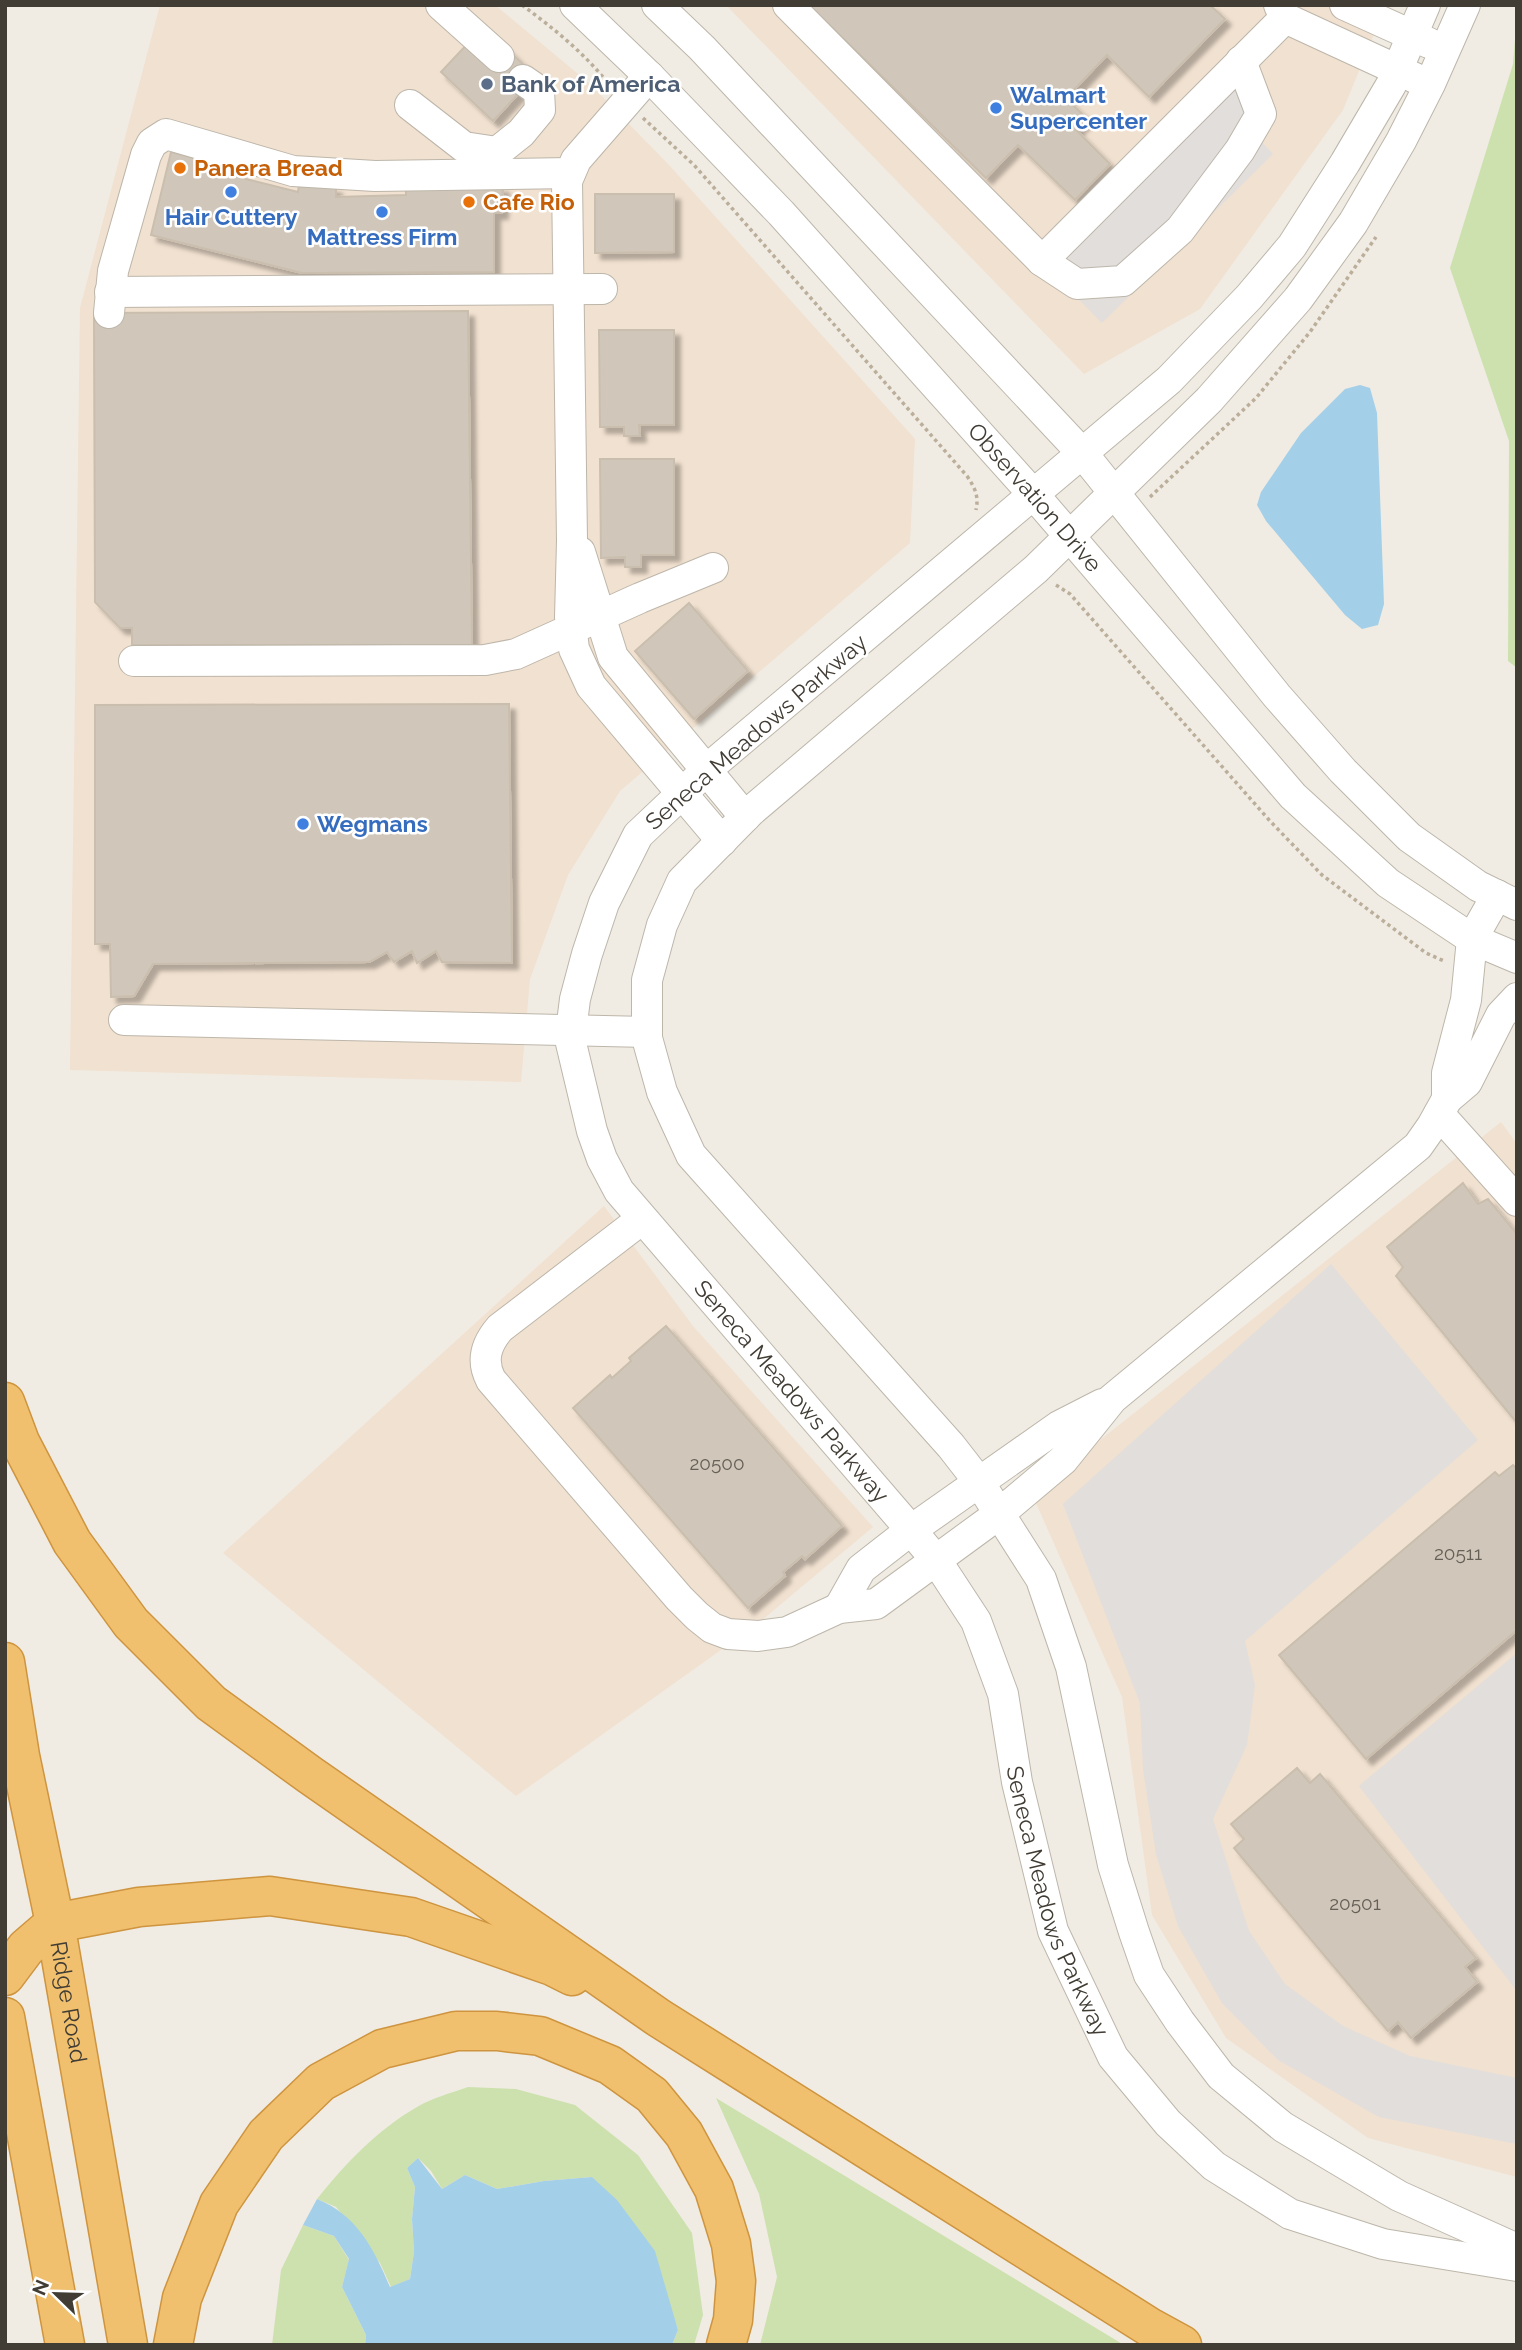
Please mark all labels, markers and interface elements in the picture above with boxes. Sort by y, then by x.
place label: Bank of America [501,70,680,97]
marker: Bank of America [479,76,495,92]
place label: Walmart Supercenter [1010,81,1147,134]
marker: Walmart Supercenter [988,100,1004,116]
place label: Panera Bread [194,154,343,181]
marker: Panera Bread [172,160,188,176]
marker: Hair Cuttery [223,184,239,200]
place label: Cafe Rio [483,188,575,215]
marker: Cafe Rio [461,194,477,210]
place label: Hair Cuttery [165,203,298,230]
marker: Mattress Firm [374,204,390,220]
place label: Mattress Firm [307,223,457,250]
street label: Observation Drive [963,417,1108,577]
street label: Seneca Meadows Parkway [640,628,872,835]
place label: Wegmans [317,810,428,837]
marker: Wegmans [295,816,311,832]
street label: Seneca Meadows Parkway [689,1274,895,1508]
house number: 20500 [689,1452,745,1474]
house number: 20511 [1434,1542,1482,1564]
street label: Seneca Meadows Parkway [1002,1764,1115,2040]
house number: 20501 [1329,1892,1381,1914]
street label: Ridge Road [45,1939,93,2065]
north arrow [21,2259,91,2329]
text: N [27,2276,53,2298]

